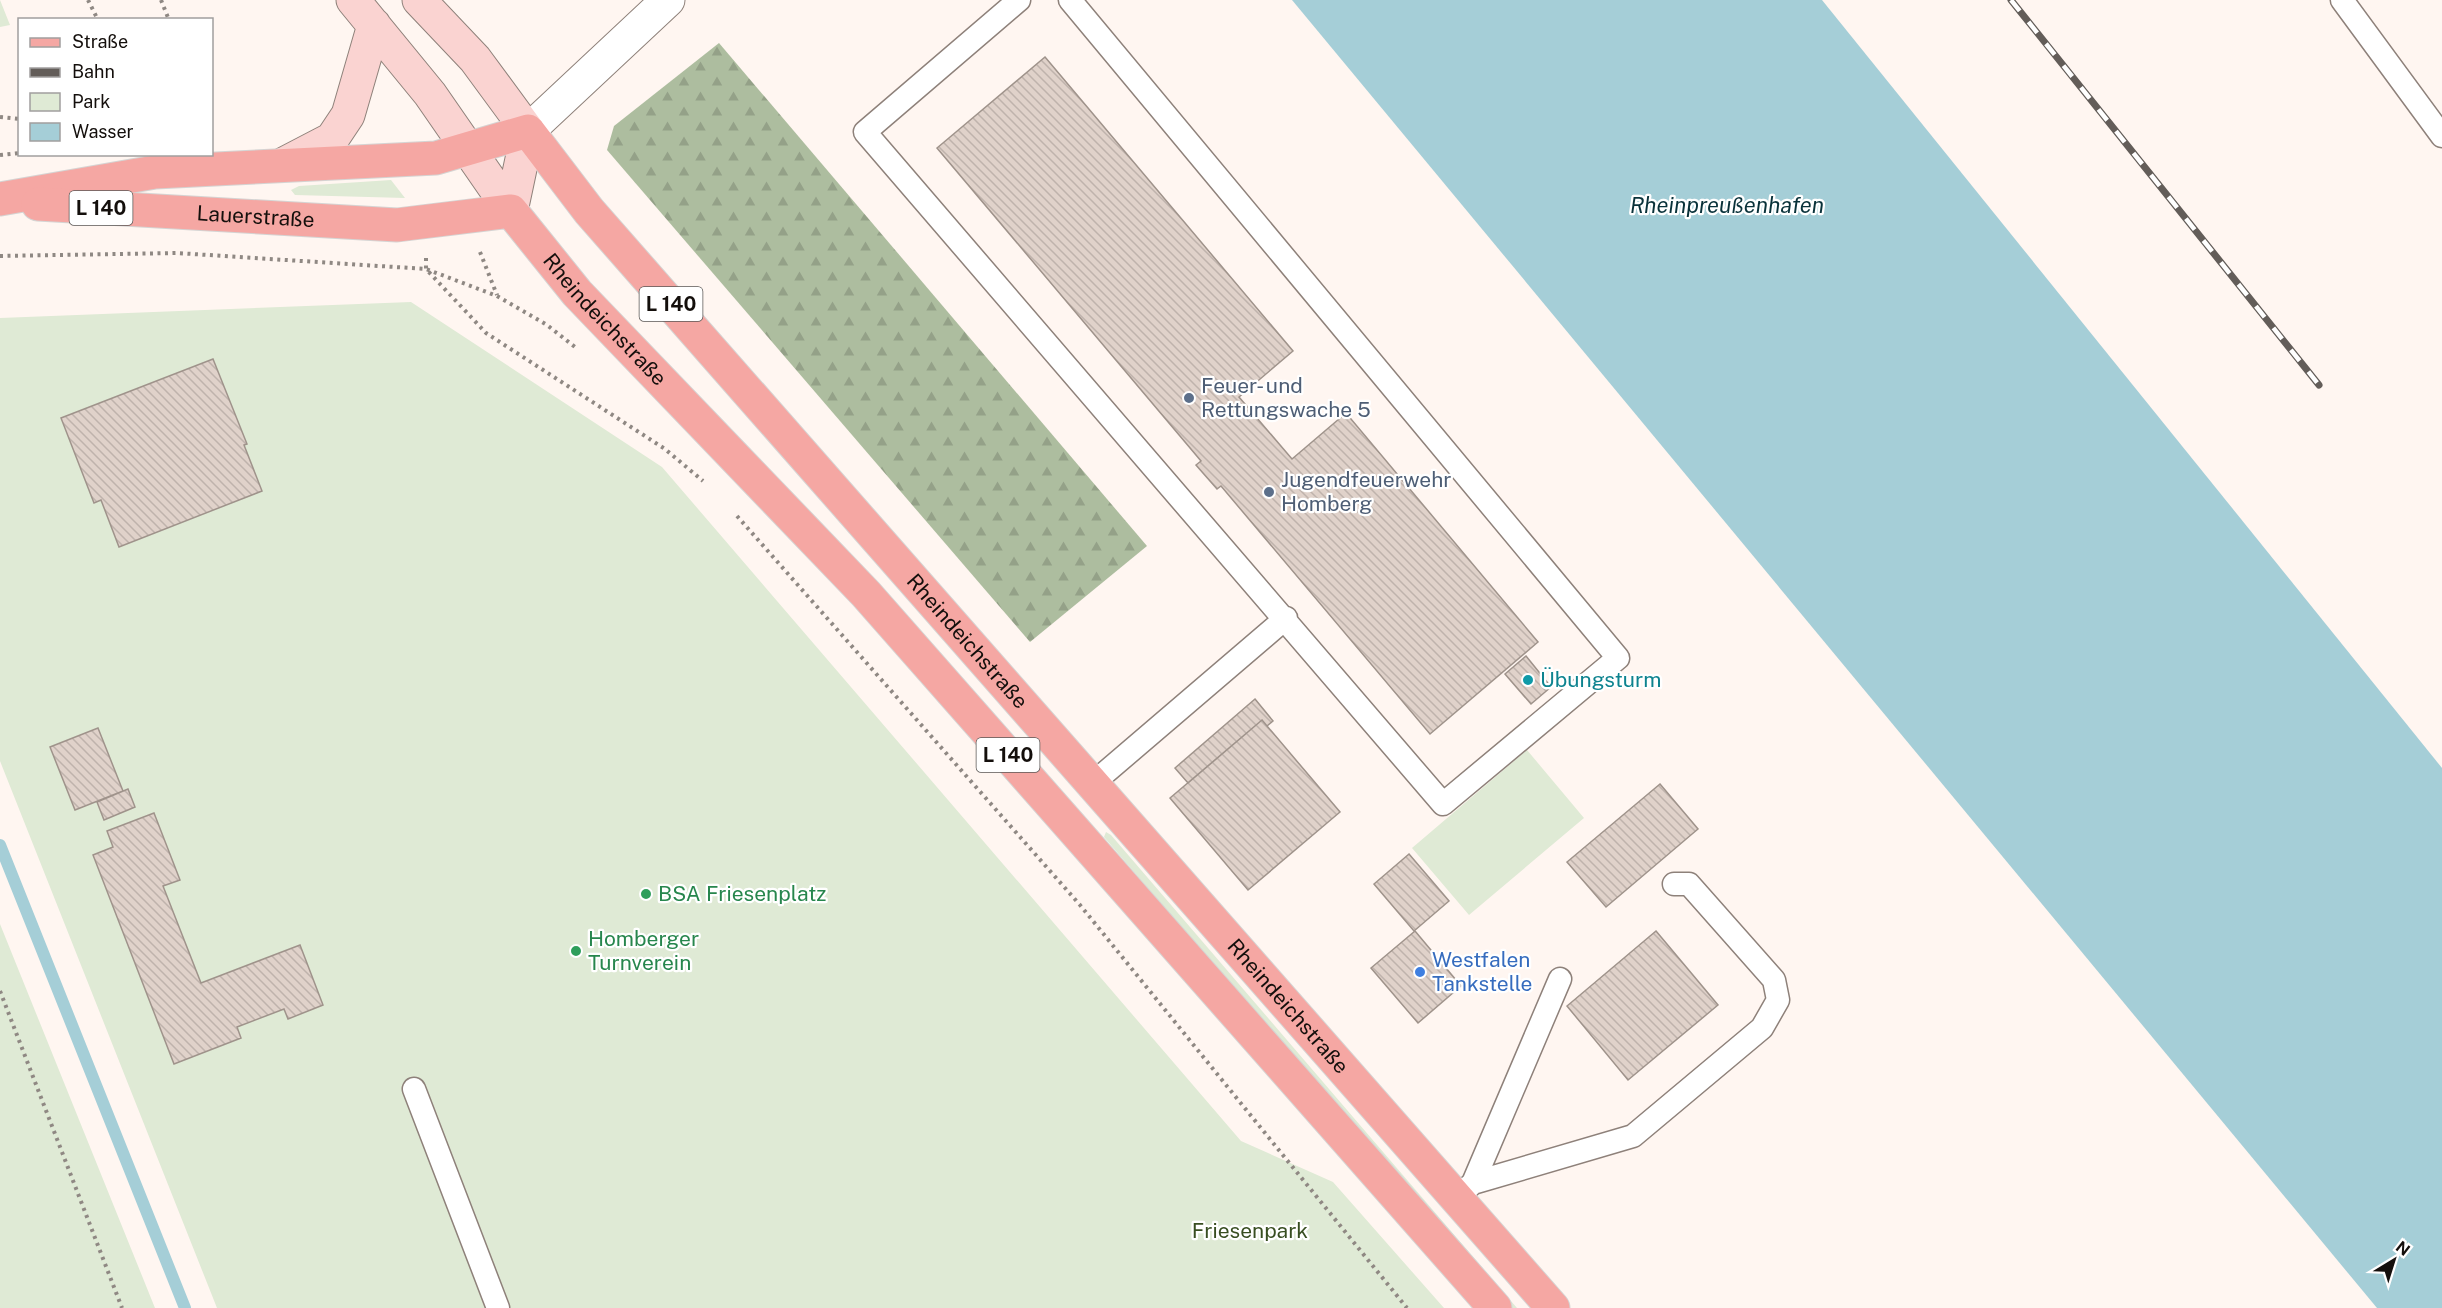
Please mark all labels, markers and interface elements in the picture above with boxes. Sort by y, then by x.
legend [18,18,213,156]
text: Straße [72,31,128,52]
text: Bahn [72,61,115,82]
text: Park [72,91,110,112]
text: Wasser [72,121,134,142]
road number: L 140 [70,191,132,225]
water label: Rheinpreußenhafen [1630,192,1824,218]
street label: Lauerstraße [196,200,315,232]
street label: Rheindeichstraße [538,248,672,391]
road number: L 140 [640,287,702,321]
place label: Feuer- und Rettungswache 5 [1201,373,1371,422]
marker: Feuer- und Rettungswache 5 [1182,391,1196,405]
place label: Jugendfeuerwehr Homberg [1281,467,1452,516]
marker: Jugendfeuerwehr Homberg [1262,485,1276,499]
street label: Rheindeichstraße [902,569,1033,713]
place label: Übungsturm [1540,667,1662,692]
marker: Übungsturm [1521,673,1535,687]
road number: L 140 [976,738,1040,772]
place label: BSA Friesenplatz [658,881,826,906]
marker: BSA Friesenplatz [639,887,653,901]
place label: Homberger Turnverein [588,926,699,975]
street label: Rheindeichstraße [1223,934,1354,1078]
marker: Homberger Turnverein [569,944,583,958]
place label: Westfalen Tankstelle [1432,947,1532,996]
marker: Westfalen Tankstelle [1413,965,1427,979]
park label: Friesenpark [1192,1218,1308,1243]
north arrow [2364,1230,2424,1290]
text: N [2392,1237,2414,1260]

